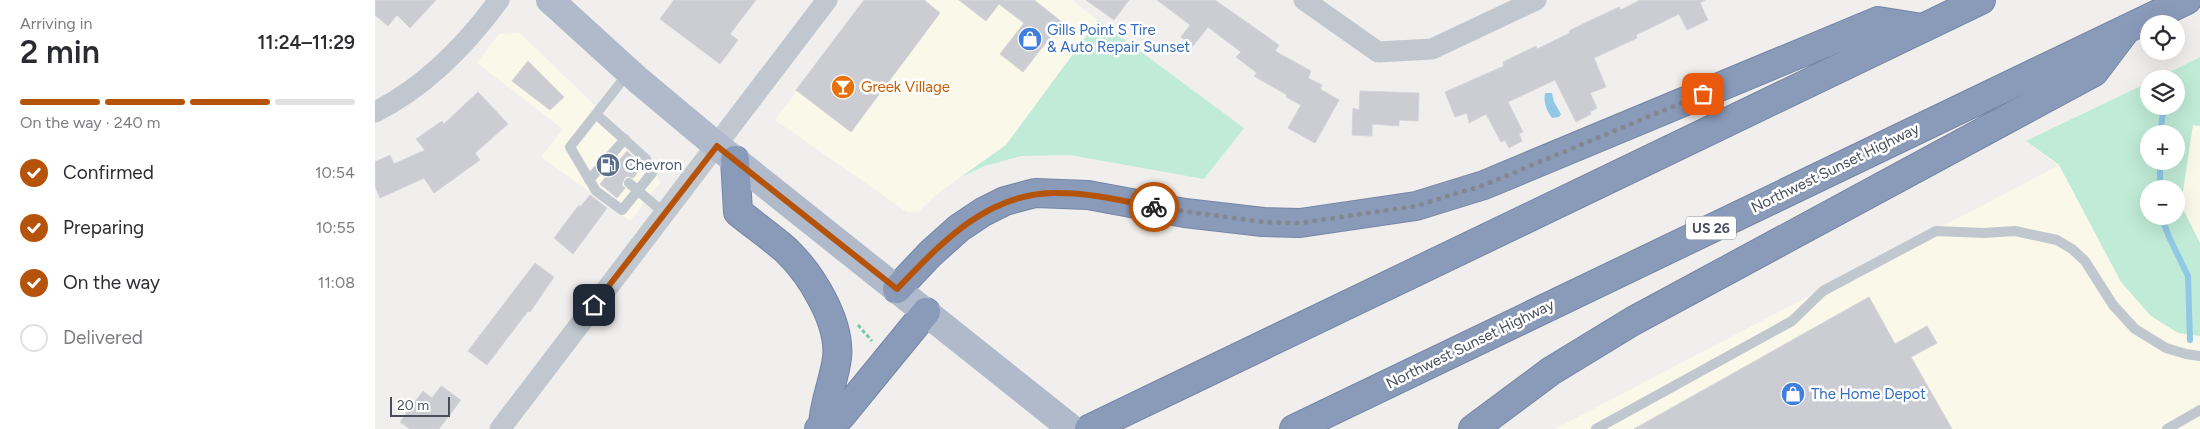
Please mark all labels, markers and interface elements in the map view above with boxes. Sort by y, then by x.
text: Arriving in [20,14,92,33]
map controls [2140,15,2185,225]
button: locate [2140,15,2185,60]
place label: Gills Point S Tire & Auto Repair Sunset [1047,21,1190,56]
shop icon: Gills Point S Tire & Auto Repair Sunset [1017,26,1043,52]
text: 11:24–11:29 [257,31,355,54]
text: 2 min [20,33,100,71]
button: layers [2140,70,2185,115]
pin [1682,73,1724,115]
bar icon: Greek Village [830,74,856,100]
place label: Greek Village [861,78,950,96]
icon: bag [1689,80,1717,108]
text: On the way · 240 m [20,113,160,132]
street label: Northwest Sunset Highway [1748,119,1922,217]
button: + [2140,125,2185,170]
fuel station icon: Chevron [595,152,621,178]
place label: Chevron [625,156,682,174]
icon: check [20,159,48,187]
text: Confirmed [63,161,154,184]
text: 10:54 [315,163,355,182]
button: − [2140,180,2185,225]
courier [1129,182,1179,232]
icon: bike [1140,193,1168,221]
icon: check [20,214,48,242]
text: Preparing [63,216,144,239]
road number: US 26 [1686,217,1736,240]
text: 10:55 [316,218,355,237]
icon: check [20,269,48,297]
text: On the way [63,271,160,294]
text: 11:08 [318,273,355,292]
pin [573,284,615,326]
icon: home [580,291,608,319]
street label: Northwest Sunset Highway [1383,295,1557,393]
text: Delivered [63,326,143,349]
shop icon: The Home Depot [1780,381,1806,407]
place label: The Home Depot [1811,385,1926,403]
scale bar [390,394,450,417]
text: 20 m [397,397,429,414]

